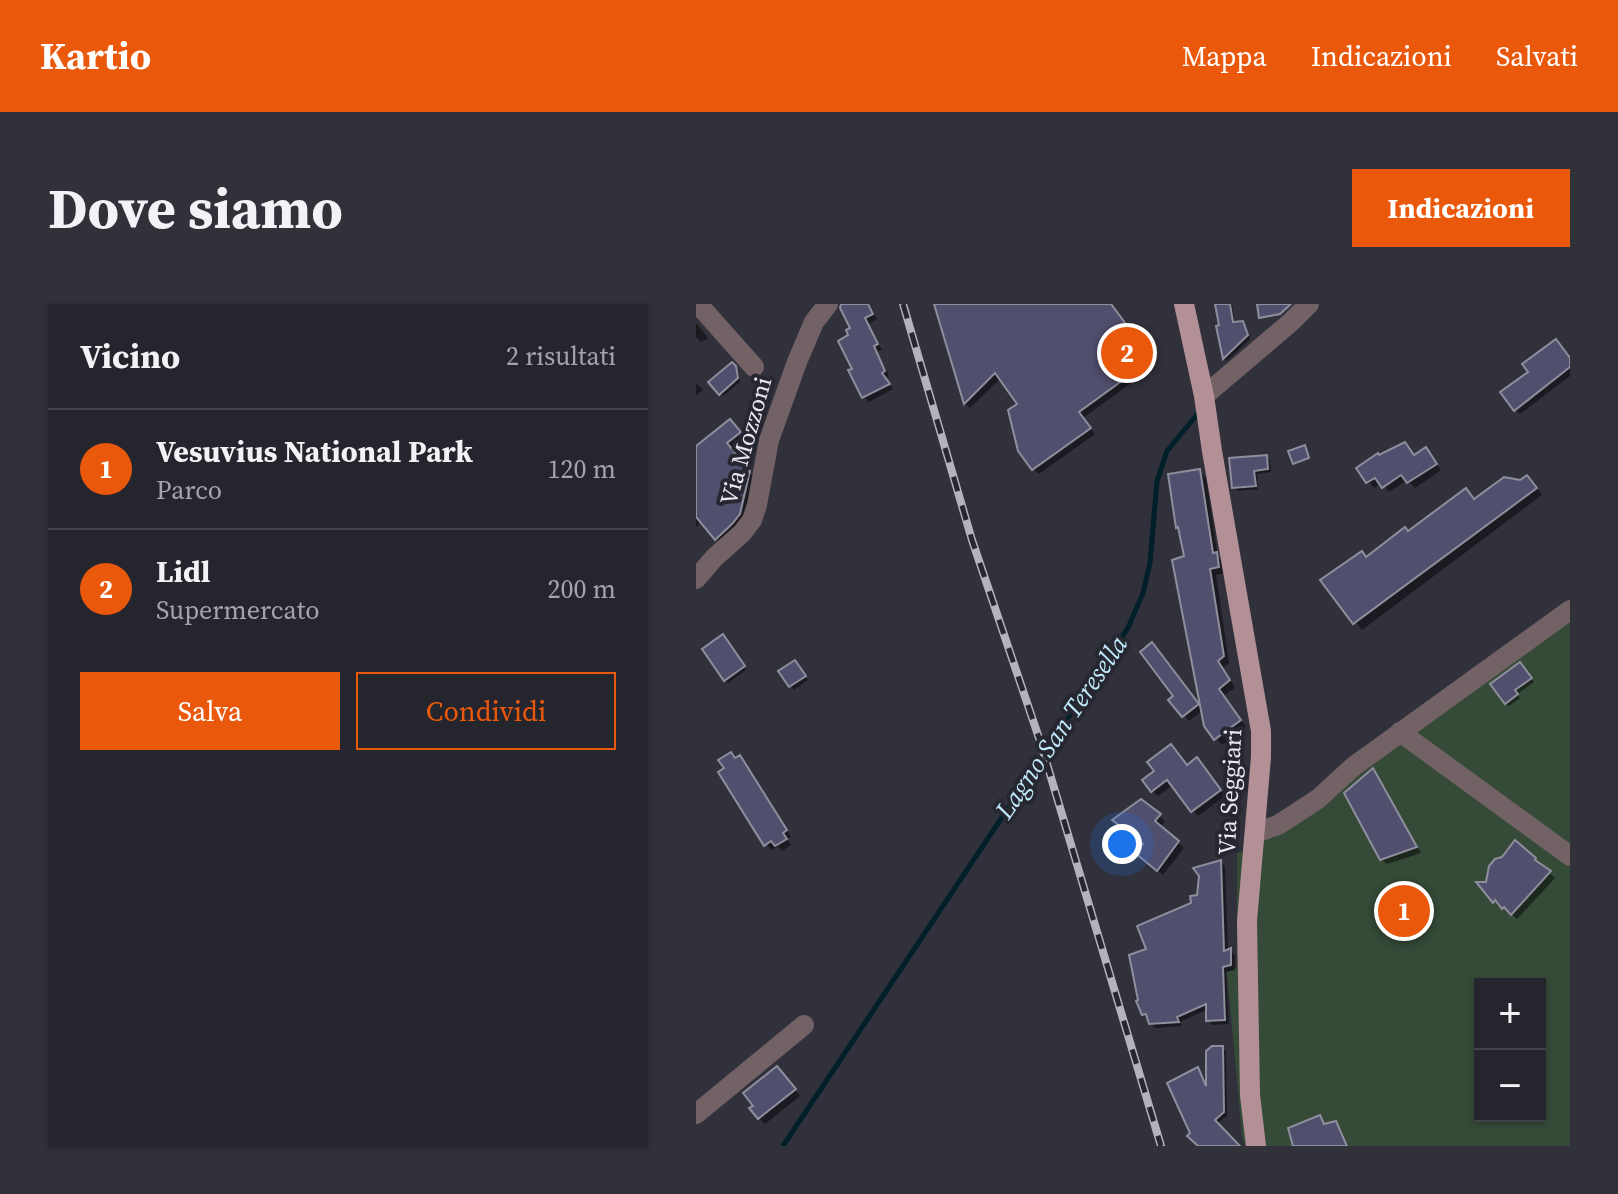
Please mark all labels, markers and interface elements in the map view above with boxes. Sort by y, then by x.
text: Kartio [40,30,151,82]
text: Mappa [1182,37,1267,75]
text: Indicazioni [1311,37,1452,75]
text: Salvati [1496,37,1578,75]
button: Indicazioni [1352,169,1570,247]
text: Dove siamo [48,170,343,247]
pin: 2 [1101,323,1153,383]
text: Vicino [80,333,180,379]
text: 2 risultati [506,338,616,374]
street label: Via Mozzoni [712,373,780,509]
text: Vesuvius National Park [156,431,473,472]
text: 1 [99,451,113,487]
text: 120 m [548,451,616,487]
text: Parco [156,472,222,508]
text: Lidl [156,551,210,592]
text: 2 [99,571,113,607]
text: 200 m [548,571,616,607]
text: Supermercato [156,592,319,628]
water label: Lagno San Teresella [986,628,1136,827]
button: Salva [80,672,340,750]
button: Condividi [356,672,616,750]
street label: Via Seggiari [1210,728,1249,856]
your location [1102,824,1142,864]
pin: 1 [1378,881,1430,941]
map controls [1474,978,1546,1122]
button: + [1474,978,1546,1050]
button: − [1474,1050,1546,1122]

